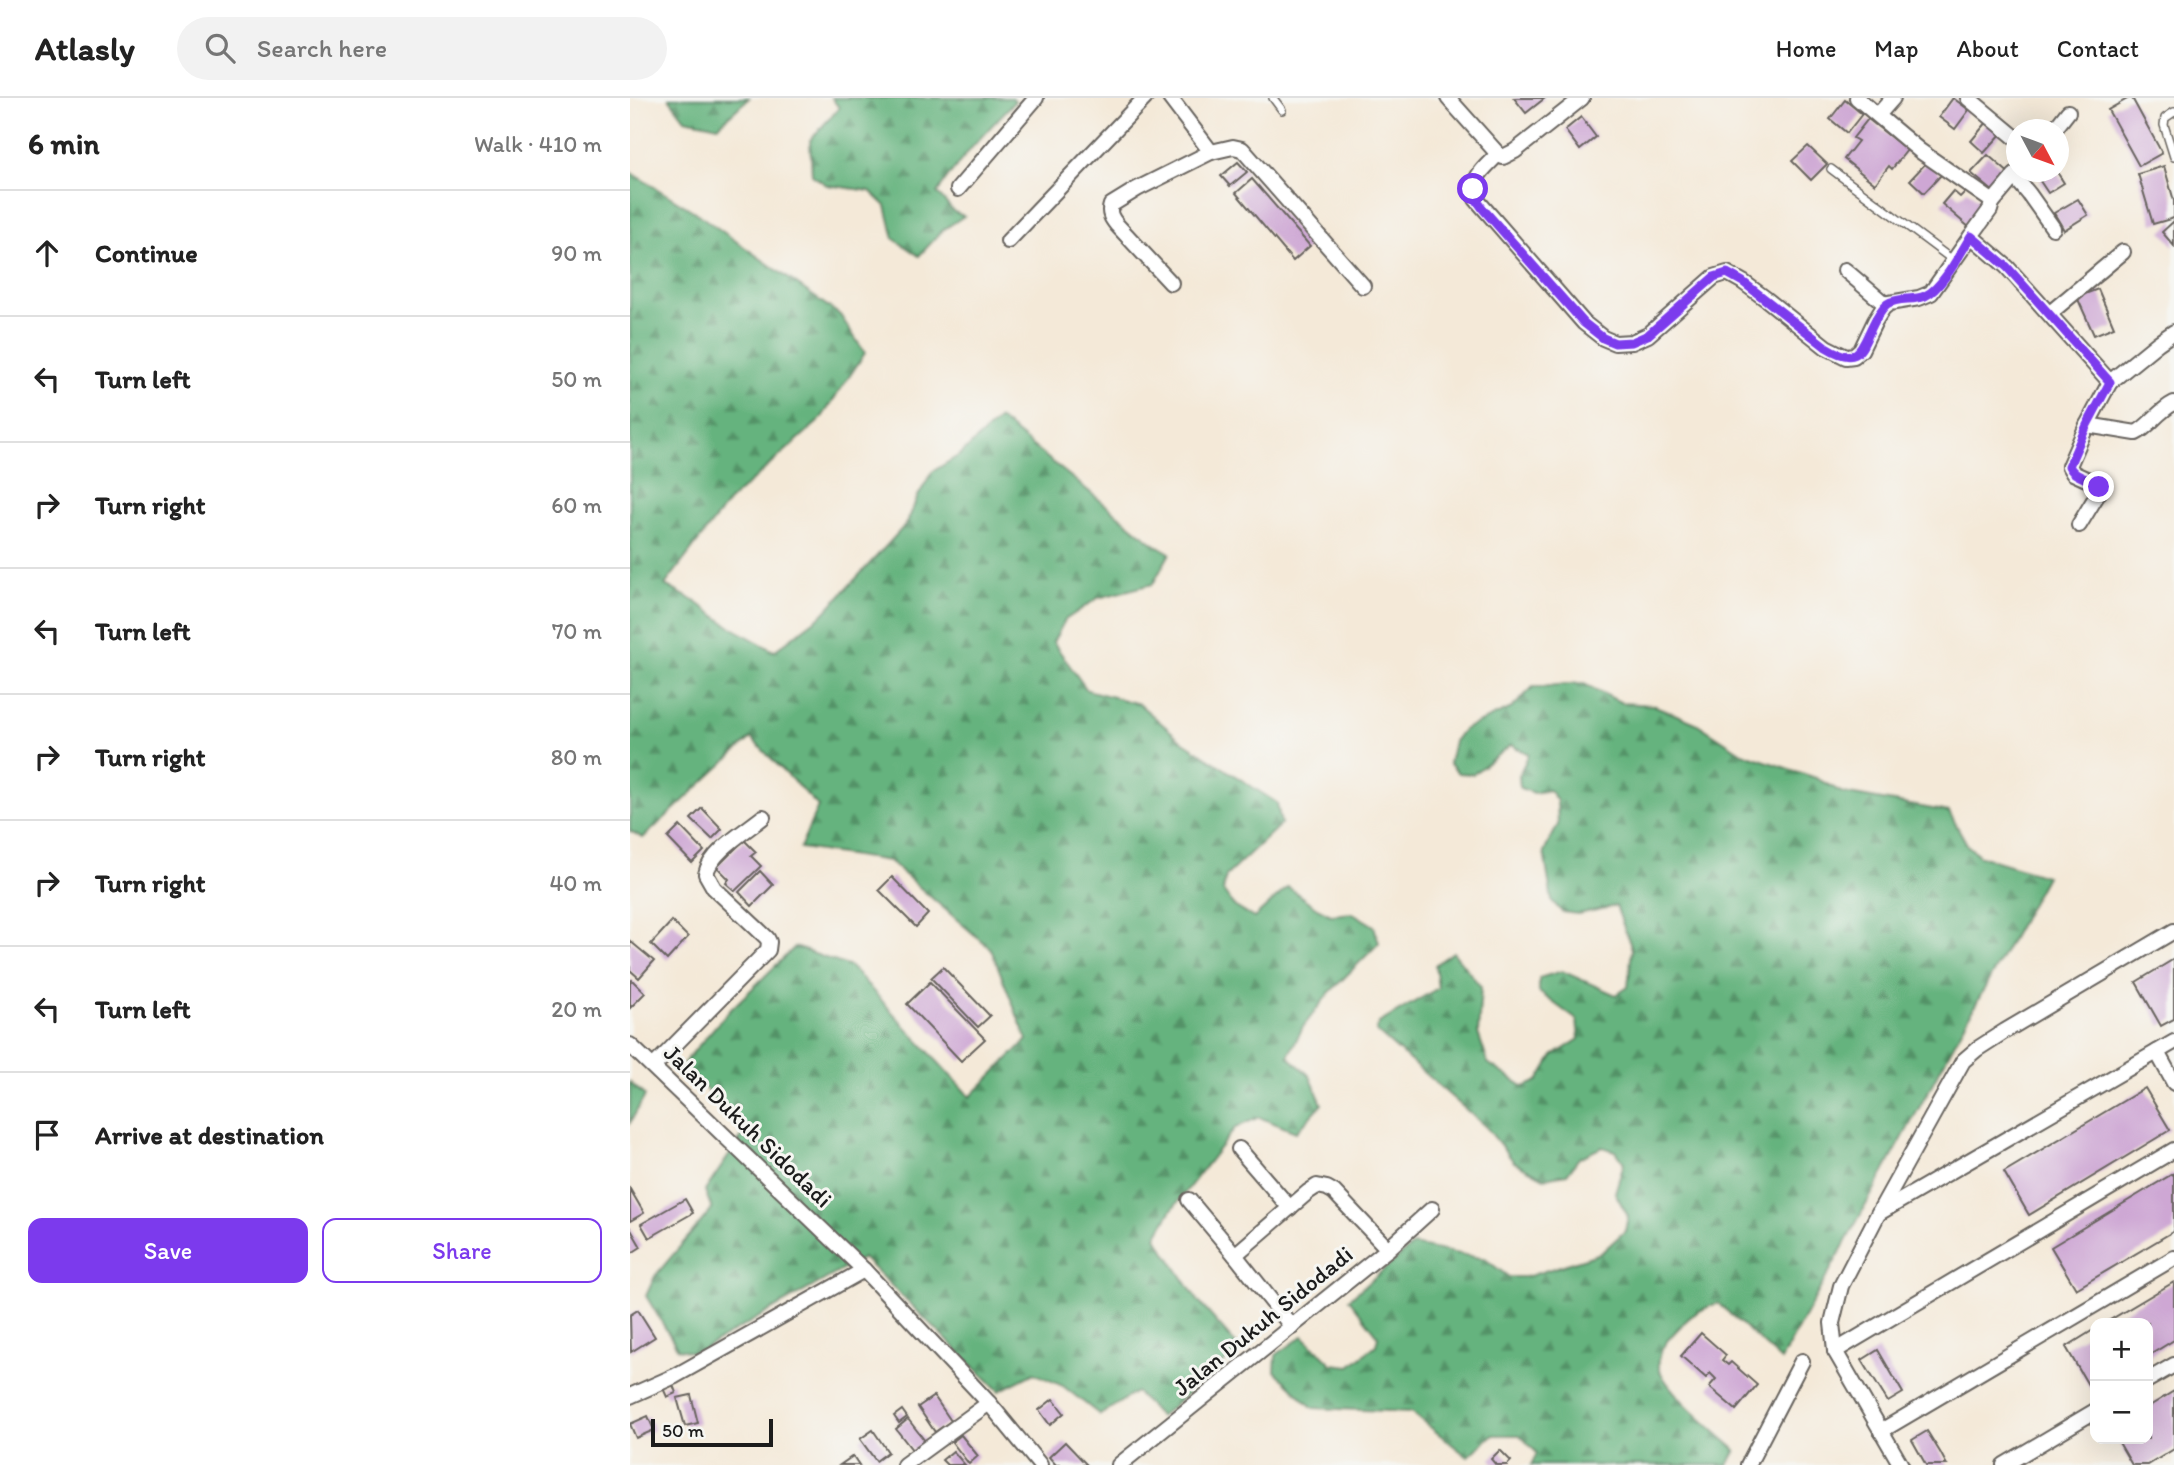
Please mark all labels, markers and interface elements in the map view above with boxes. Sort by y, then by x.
search box [177,17,667,80]
text: Atlasly [35,29,135,68]
icon: search [201,29,239,67]
text: Search here [257,32,387,64]
text: Home [1776,34,1836,63]
text: Map [1874,34,1918,63]
text: About [1956,34,2019,63]
text: Contact [2057,34,2139,63]
north arrow [2006,119,2069,182]
text: 6 min [28,125,100,162]
text: Walk · 410 m [474,130,602,158]
route start [1457,173,1488,204]
icon: ahead [28,234,66,272]
text: Continue [95,237,198,269]
text: 90 m [551,239,602,267]
icon: left [28,360,66,398]
text: Turn left [95,363,191,395]
text: 50 m [551,365,602,393]
route end [2083,471,2114,502]
icon: right [28,486,66,524]
text: Turn right [95,489,206,521]
text: 60 m [551,491,602,519]
icon: left [28,612,66,650]
text: Turn left [95,615,191,647]
text: 70 m [552,617,602,645]
icon: right [28,738,66,776]
text: Turn right [95,741,206,773]
text: 80 m [551,743,602,771]
icon: right [28,864,66,902]
text: Turn right [95,867,206,899]
text: 40 m [549,869,602,897]
icon: left [28,990,66,1028]
text: Turn left [95,993,191,1025]
text: 20 m [551,995,602,1023]
street label: Jalan Dukuh Sidodadi [658,1038,839,1213]
icon: arrive [28,1116,66,1154]
text: Arrive at destination [95,1119,324,1151]
button: Save [28,1218,308,1283]
button: Share [322,1218,602,1283]
street label: Jalan Dukuh Sidodadi [1167,1239,1358,1402]
map controls [2090,1318,2153,1444]
button: + [2090,1318,2153,1381]
button: − [2090,1381,2153,1444]
scale bar [651,1416,774,1448]
text: 50 m [662,1419,704,1442]

